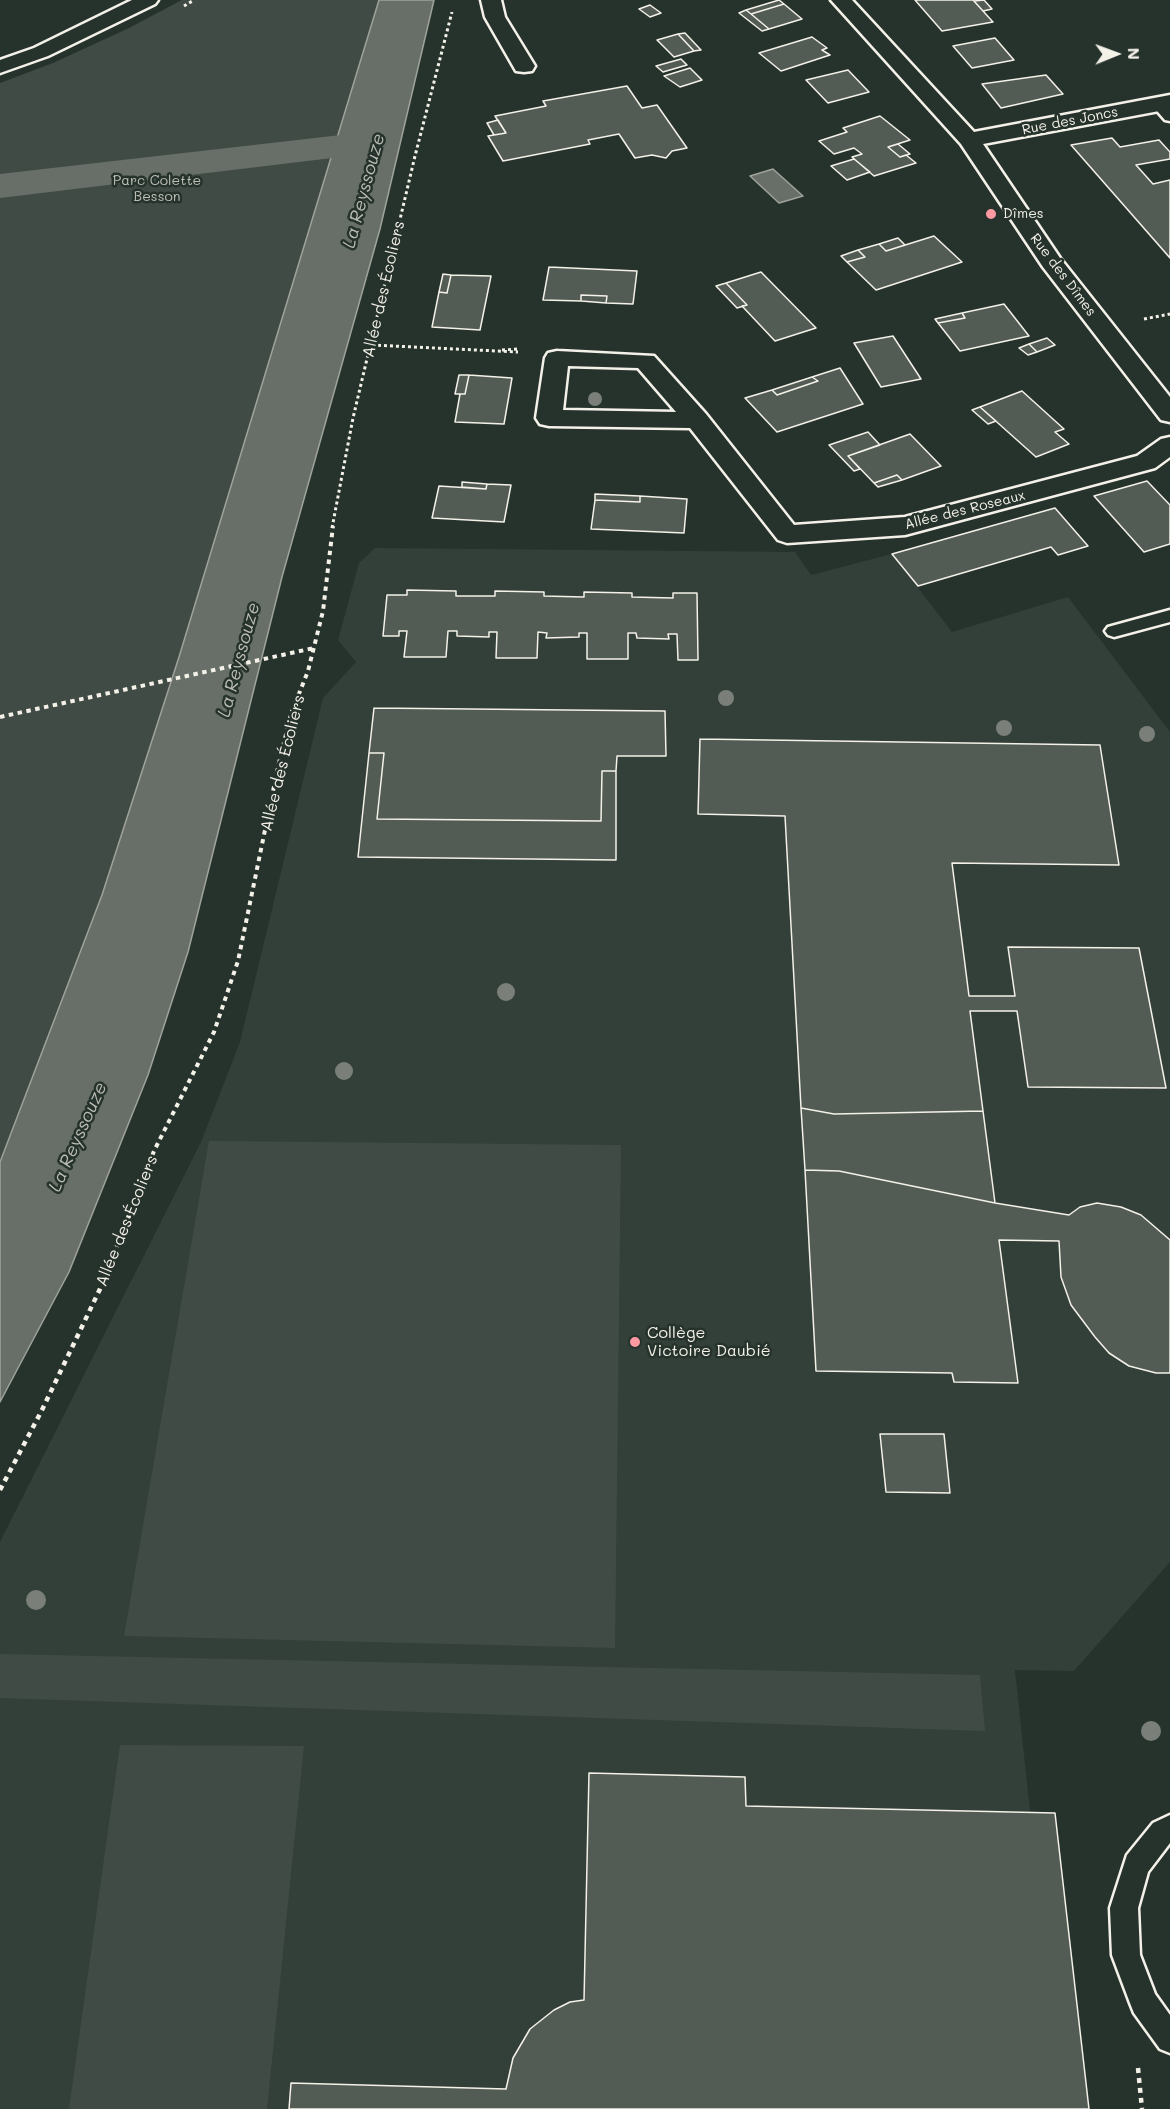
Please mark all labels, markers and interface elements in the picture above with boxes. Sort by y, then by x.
north arrow [1086,24,1146,84]
text: N [1124,47,1145,60]
street label: Rue des Joncs [1021,103,1119,139]
water label: La Reyssouze [338,131,390,251]
park label: Parc Colette Besson [113,173,201,206]
place label: Dîmes [1003,206,1044,222]
marker: Dîmes [984,207,998,221]
street label: Allée des Écoliers [359,219,409,359]
street label: Rue des Dîmes [1026,230,1100,320]
street label: Allée des Roseaux [903,487,1027,533]
water label: La Reyssouze [213,600,265,720]
street label: Allée des Écoliers [257,693,309,833]
water label: La Reyssouze [44,1079,112,1195]
street label: Allée des Écoliers [92,1153,162,1289]
place label: Collège Victoire Daubié [647,1323,771,1361]
marker: Collège Victoire Daubié [628,1335,642,1349]

